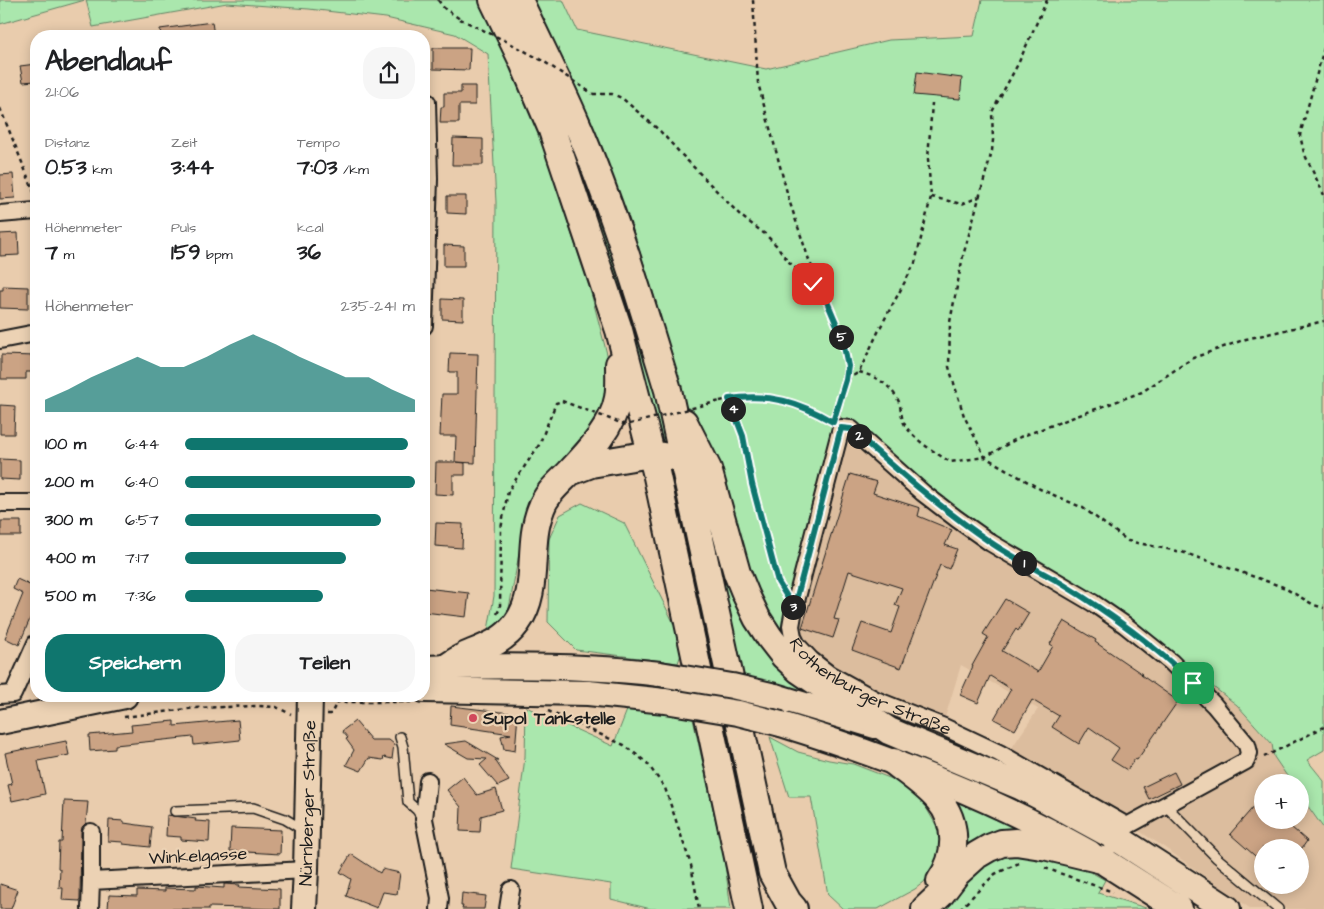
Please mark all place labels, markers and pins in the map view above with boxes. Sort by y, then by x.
pin [792,263,834,305]
pin: 5 [828,324,854,350]
pin: 4 [720,396,746,422]
pin: 2 [846,424,872,448]
pin: 1 [1012,550,1036,576]
pin: 3 [780,594,806,620]
pin [1172,662,1214,704]
place label: Supol Tankstelle [482,706,616,731]
marker: Supol Tankstelle [467,712,479,724]

